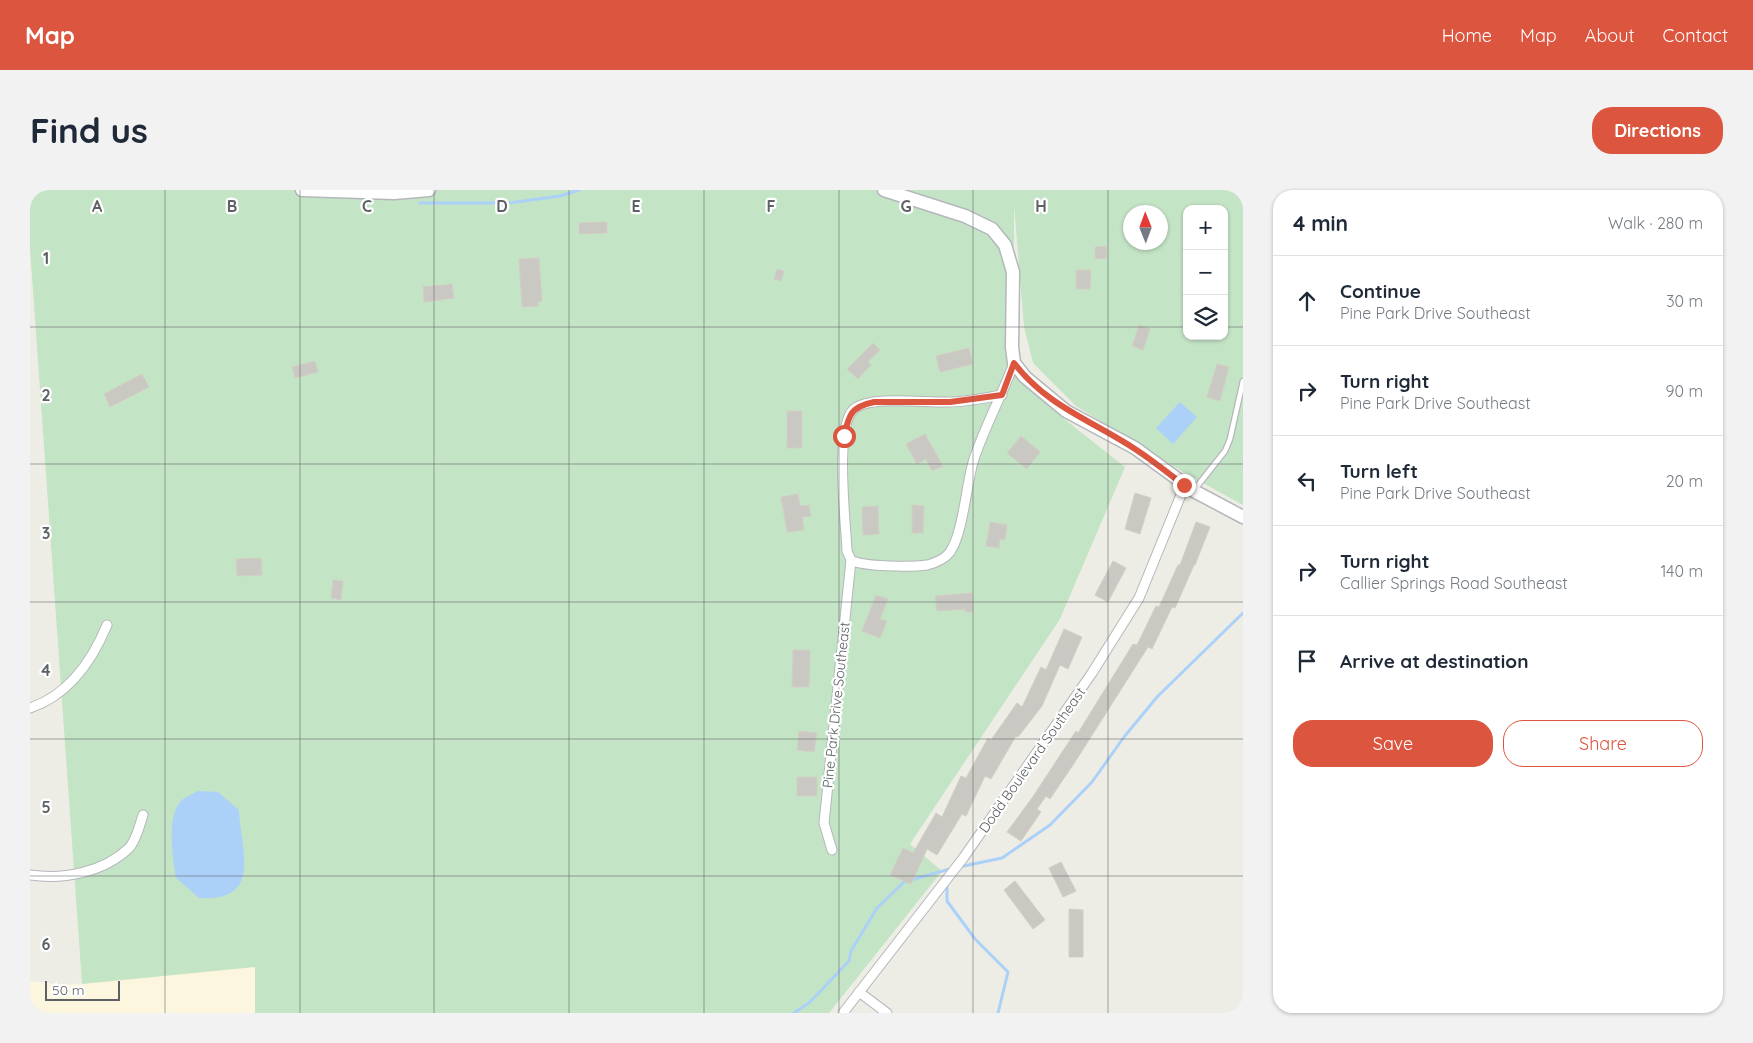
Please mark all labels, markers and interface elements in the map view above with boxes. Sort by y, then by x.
text: Map [25,20,75,50]
text: Home [1442,24,1492,47]
text: Map [1520,24,1557,47]
text: About [1585,24,1635,47]
text: Contact [1663,24,1728,47]
button: Directions [1592,107,1723,154]
text: Find us [30,108,148,152]
text: A [92,196,103,216]
text: B [227,196,237,216]
text: C [362,196,372,216]
text: D [496,196,508,216]
text: E [631,196,641,216]
text: F [767,196,776,216]
text: G [900,196,912,216]
text: H [1035,196,1047,216]
north arrow [1123,205,1168,250]
map controls [1183,205,1228,340]
button: + [1183,205,1228,250]
text: 4 min [1293,210,1348,236]
text: Walk · 280 m [1608,213,1703,233]
text: 1 [43,248,49,268]
button: − [1183,250,1228,295]
text: Continue [1340,279,1421,303]
icon: ahead [1293,287,1321,315]
text: 30 m [1666,291,1703,311]
button: layers [1183,295,1228,340]
text: Pine Park Drive Southeast [1340,303,1531,323]
text: Turn right [1340,369,1429,393]
icon: right [1293,377,1321,405]
text: 90 m [1666,381,1703,401]
text: 2 [41,385,51,405]
text: Pine Park Drive Southeast [1340,393,1531,413]
route start [833,425,856,448]
text: Turn left [1340,459,1418,483]
icon: left [1293,467,1321,495]
text: 20 m [1666,471,1703,491]
route end [1173,474,1196,497]
text: Pine Park Drive Southeast [1340,483,1531,503]
text: 3 [42,523,50,543]
text: Turn right [1340,549,1429,573]
icon: right [1293,557,1321,585]
text: 140 m [1660,561,1703,581]
text: Callier Springs Road Southeast [1340,573,1568,593]
street label: Pine Park Drive Southeast [818,621,854,789]
icon: arrive [1293,647,1321,675]
text: Arrive at destination [1340,649,1529,673]
text: 4 [41,660,51,680]
street label: Dodd Boulevard Southeast [975,683,1089,836]
button: Save [1293,720,1493,767]
button: Share [1503,720,1703,767]
text: 5 [41,797,51,817]
text: 6 [42,934,51,954]
scale bar [45,978,120,1001]
text: 50 m [52,981,85,999]

